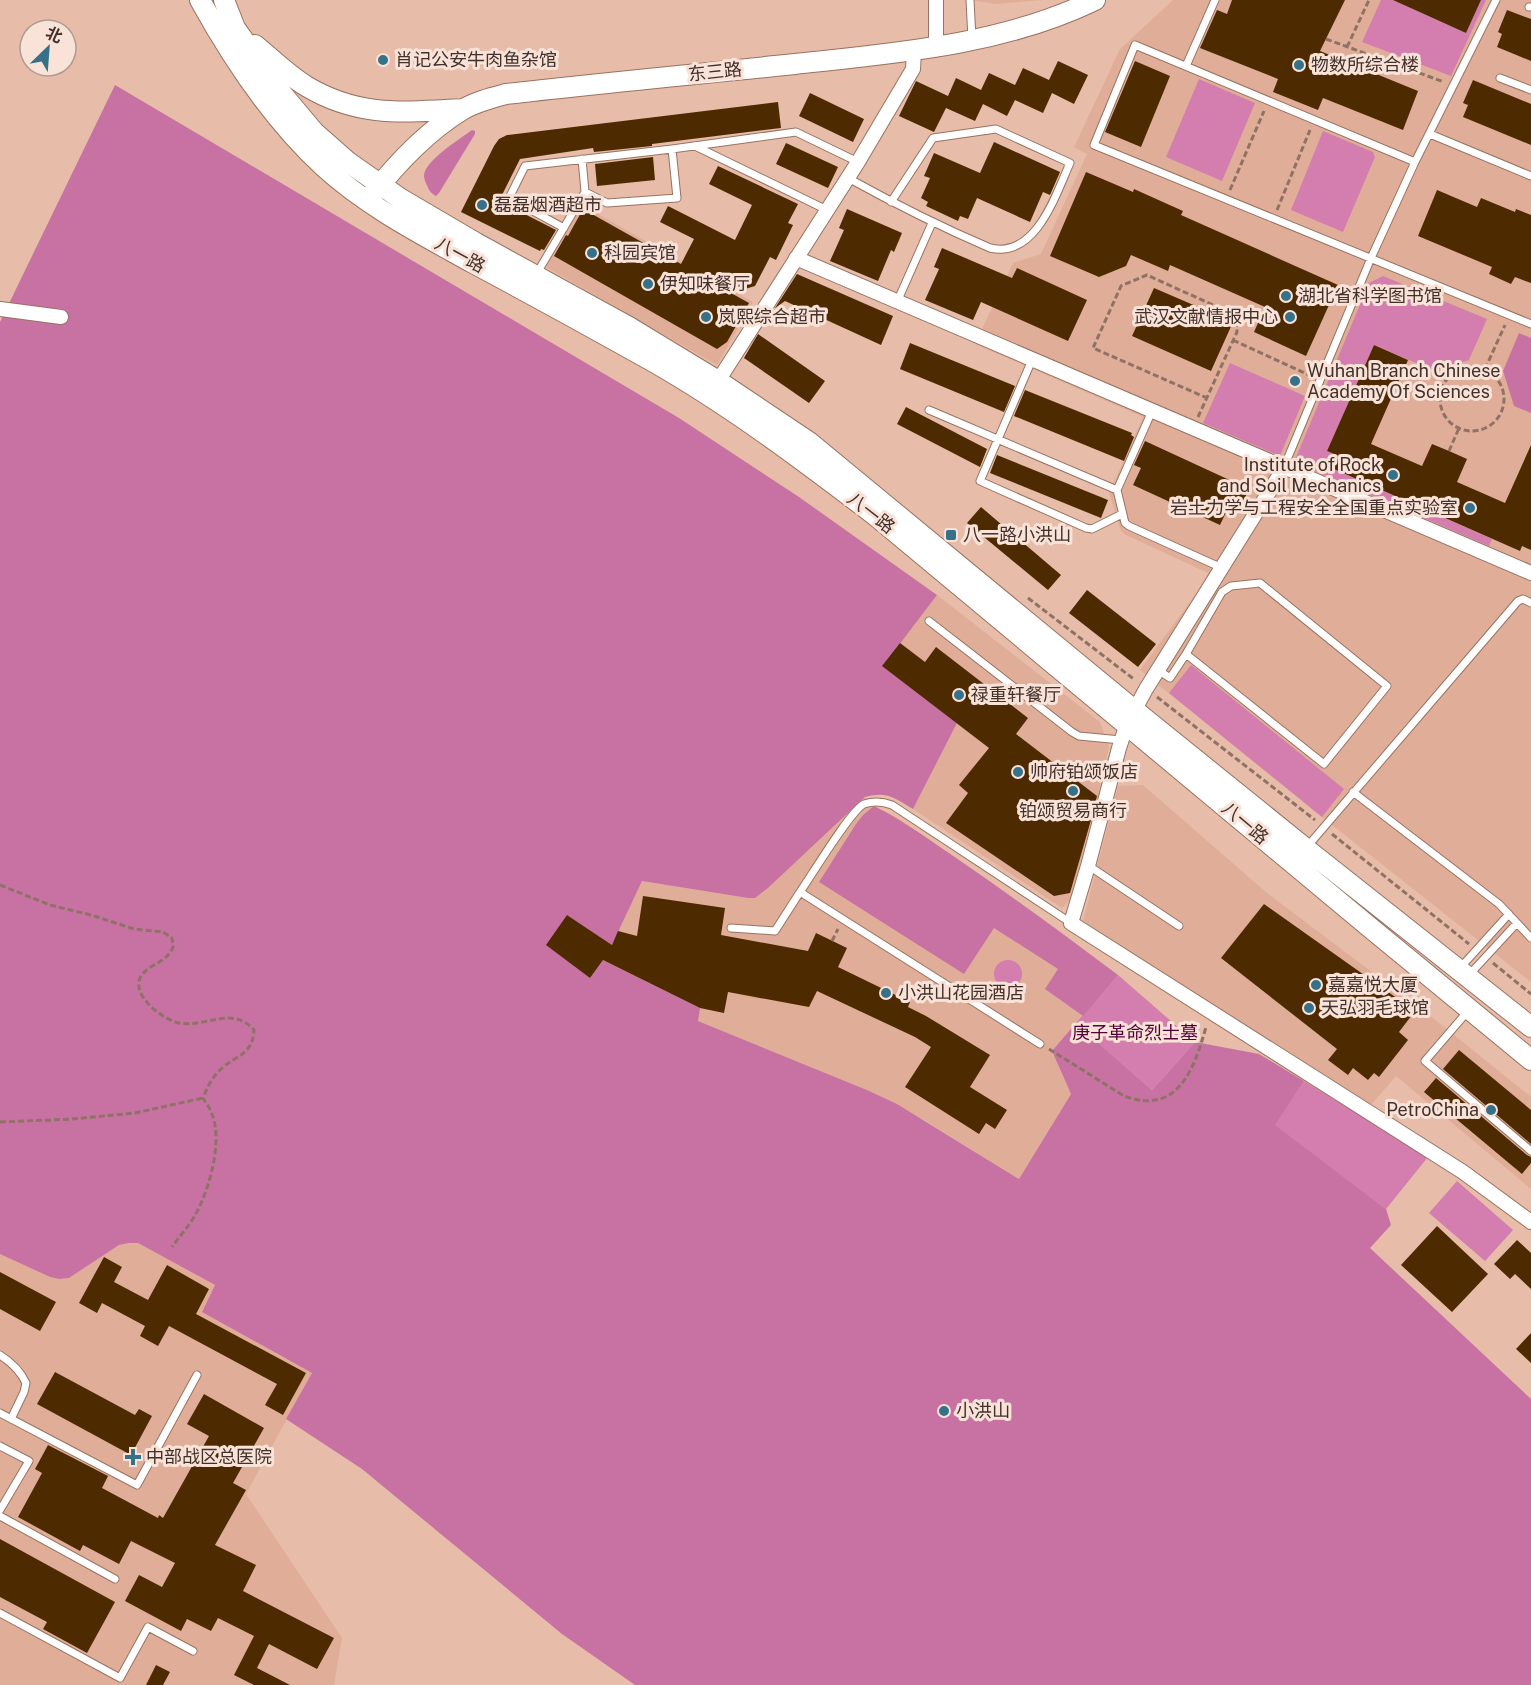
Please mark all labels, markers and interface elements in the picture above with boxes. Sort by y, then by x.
north arrow [18,18,78,78]
text: 北 [43,23,65,47]
place label: 肖记公安牛肉鱼杂馆 [395,49,557,70]
marker: 肖记公安牛肉鱼杂馆 [376,53,390,67]
place label: 物数所综合楼 [1311,54,1419,75]
street label: 东三路 [687,58,743,85]
marker: 物数所综合楼 [1292,58,1306,72]
place label: 磊磊烟酒超市 [494,194,602,215]
marker: 磊磊烟酒超市 [475,198,489,212]
street label: 八一路 [432,232,489,277]
place label: 科园宾馆 [604,242,676,263]
marker: 科园宾馆 [585,246,599,260]
place label: 伊知味餐厅 [660,273,750,294]
marker: 伊知味餐厅 [641,277,655,291]
place label: 湖北省科学图书馆 [1298,285,1442,306]
marker: 湖北省科学图书馆 [1279,289,1293,303]
place label: 岚熙综合超市 [718,306,826,327]
place label: 武汉文献情报中心 [1134,306,1278,327]
marker: 岚熙综合超市 [699,310,713,324]
marker: 武汉文献情报中心 [1283,310,1297,324]
place label: Wuhan Branch Chinese Academy Of Sciences [1307,360,1501,402]
marker: Wuhan Branch Chinese Academy Of Sciences [1288,374,1302,388]
place label: Institute of Rock and Soil Mechanics [1219,454,1381,496]
marker: Institute of Rock and Soil Mechanics [1386,468,1400,482]
street label: 八一路 [844,488,899,538]
place label: 岩土力学与工程安全全国重点实验室 [1170,497,1458,518]
marker: 岩土力学与工程安全全国重点实验室 [1463,501,1477,515]
place label: 八一路小洪山 [963,524,1071,545]
marker: 八一路小洪山 [944,528,958,542]
place label: 禄重轩餐厅 [971,684,1061,705]
marker: 禄重轩餐厅 [952,688,966,702]
place label: 帅府铂颂饭店 [1030,761,1138,782]
marker: 帅府铂颂饭店 [1011,765,1025,779]
marker: 铂颂贸易商行 [1066,784,1080,798]
street label: 八一路 [1218,797,1273,848]
place label: 铂颂贸易商行 [1019,800,1127,821]
place label: 嘉嘉悦大厦 [1328,974,1418,995]
marker: 嘉嘉悦大厦 [1309,978,1323,992]
place label: 小洪山花园酒店 [898,982,1024,1003]
marker: 小洪山花园酒店 [879,986,893,1000]
place label: 天弘羽毛球馆 [1321,997,1429,1018]
marker: 天弘羽毛球馆 [1302,1001,1316,1015]
park label: 庚子革命烈士墓 [1072,1022,1198,1043]
place label: PetroChina [1386,1099,1479,1120]
marker: PetroChina [1484,1103,1498,1117]
place label: 小洪山 [956,1400,1010,1421]
marker: 小洪山 [937,1404,951,1418]
place label: 中部战区总医院 [146,1446,272,1467]
marker: 中部战区总医院 [124,1448,142,1466]

